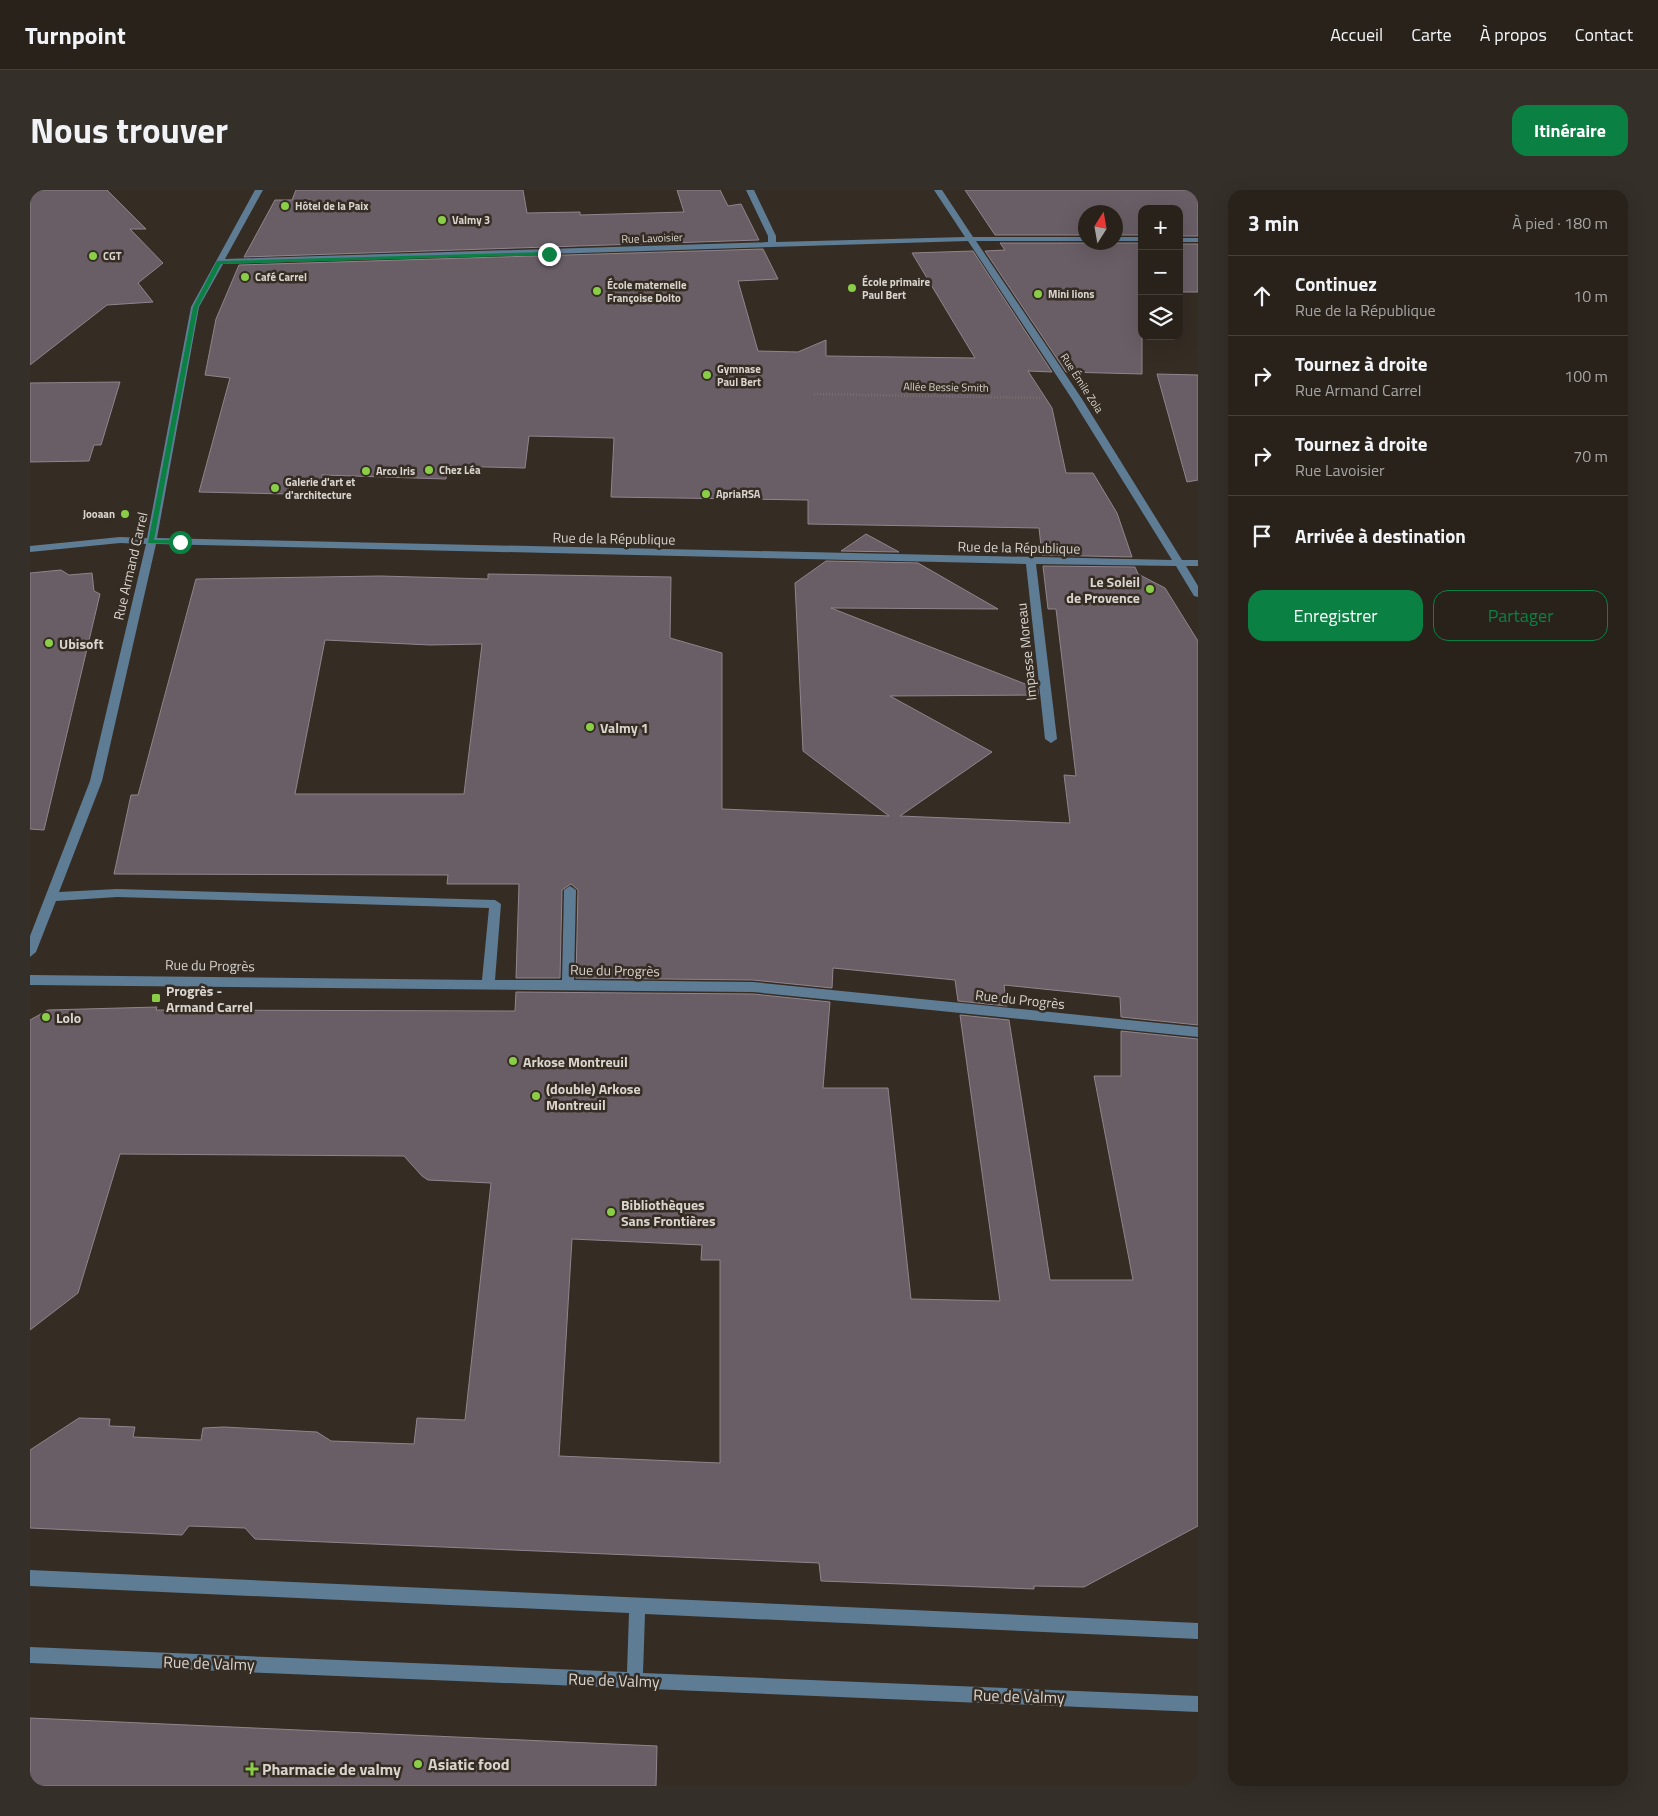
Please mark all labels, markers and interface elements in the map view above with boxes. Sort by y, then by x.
text: Turnpoint [25,17,126,53]
text: Accueil [1330,21,1383,48]
text: Carte [1411,21,1452,48]
text: À propos [1480,21,1547,48]
text: Contact [1575,21,1633,48]
text: Nous trouver [30,103,228,157]
button: Itinéraire [1512,105,1628,156]
place label: Hôtel de la Paix [295,198,369,214]
marker: Hôtel de la Paix [279,200,291,212]
north arrow [1078,205,1123,250]
map controls [1138,205,1183,340]
button: + [1138,205,1183,250]
text: 3 min [1248,207,1299,239]
text: À pied · 180 m [1512,211,1608,235]
place label: Valmy 3 [452,212,490,228]
marker: Valmy 3 [436,214,448,226]
street label: Rue Lavoisier [621,229,683,247]
route end [538,243,561,266]
place label: CGT [103,248,122,264]
marker: CGT [87,250,99,262]
button: − [1138,250,1183,295]
place label: Café Carrel [255,269,307,285]
text: Continuez [1295,269,1377,298]
marker: Café Carrel [239,271,251,283]
place label: École primaire Paul Bert [862,274,930,303]
place label: École maternelle Françoise Dolto [607,277,687,306]
marker: École primaire Paul Bert [846,282,858,294]
icon: ahead [1248,282,1276,310]
text: 10 m [1573,284,1608,308]
marker: École maternelle Françoise Dolto [591,285,603,297]
place label: Mini lions [1048,286,1095,302]
marker: Mini lions [1032,288,1044,300]
button: layers [1138,295,1183,340]
text: Rue de la République [1295,298,1436,322]
text: Tournez à droite [1295,349,1427,378]
street label: Rue Émile Zola [1057,350,1108,416]
place label: Gymnase Paul Bert [717,361,761,390]
icon: right [1248,362,1276,390]
text: 100 m [1564,364,1608,388]
marker: Gymnase Paul Bert [701,369,713,381]
street label: Allée Bessie Smith [903,378,989,396]
text: Rue Armand Carrel [1295,378,1421,402]
text: Tournez à droite [1295,429,1427,458]
icon: right [1248,442,1276,470]
text: 70 m [1573,444,1608,468]
text: Rue Lavoisier [1295,458,1385,482]
place label: Chez Léa [439,462,481,478]
place label: Arco Iris [376,463,415,479]
marker: Chez Léa [423,464,435,476]
marker: Arco Iris [360,465,372,477]
place label: Galerie d'art et d'architecture [285,474,355,503]
marker: Galerie d'art et d'architecture [269,482,281,494]
place label: ApriaRSA [716,486,761,502]
marker: ApriaRSA [700,488,712,500]
place label: Jooaan [83,506,115,522]
marker: Jooaan [119,508,131,520]
street label: Rue Armand Carrel [107,510,153,622]
text: Arrivée à destination [1295,521,1466,550]
icon: arrive [1248,522,1276,550]
street label: Rue de la République [552,526,676,550]
route start [169,531,192,554]
street label: Rue de la République [957,535,1081,559]
place label: Le Soleil de Provence [1066,571,1140,608]
marker: Le Soleil de Provence [1144,583,1156,595]
button: Enregistrer [1248,590,1423,641]
button: Partager [1433,590,1608,641]
street label: Impasse Moreau [1010,602,1042,702]
place label: Ubisoft [59,633,104,654]
marker: Ubisoft [43,637,55,649]
place label: Valmy 1 [600,717,649,738]
marker: Valmy 1 [584,721,596,733]
street label: Rue du Progrès [165,954,255,976]
street label: Rue du Progrès [570,959,660,981]
place label: Progrès - Armand Carrel [166,980,253,1017]
street label: Rue du Progrès [974,984,1066,1014]
marker: Progrès - Armand Carrel [150,992,162,1004]
place label: Lolo [56,1007,81,1028]
marker: Lolo [40,1011,52,1023]
place label: Arkose Montreuil [523,1051,628,1072]
marker: Arkose Montreuil [507,1055,519,1067]
place label: (double) Arkose Montreuil [546,1078,641,1115]
marker: (double) Arkose Montreuil [530,1090,542,1102]
place label: Bibliothèques Sans Frontières [621,1194,716,1231]
marker: Bibliothèques Sans Frontières [605,1206,617,1218]
street label: Rue de Valmy [163,1649,255,1677]
street label: Rue de Valmy [568,1666,660,1694]
street label: Rue de Valmy [973,1682,1065,1710]
place label: Asiatic food [428,1752,510,1776]
place label: Pharmacie de valmy [262,1757,401,1781]
marker: Asiatic food [412,1758,424,1770]
marker: Pharmacie de valmy [246,1763,258,1775]

